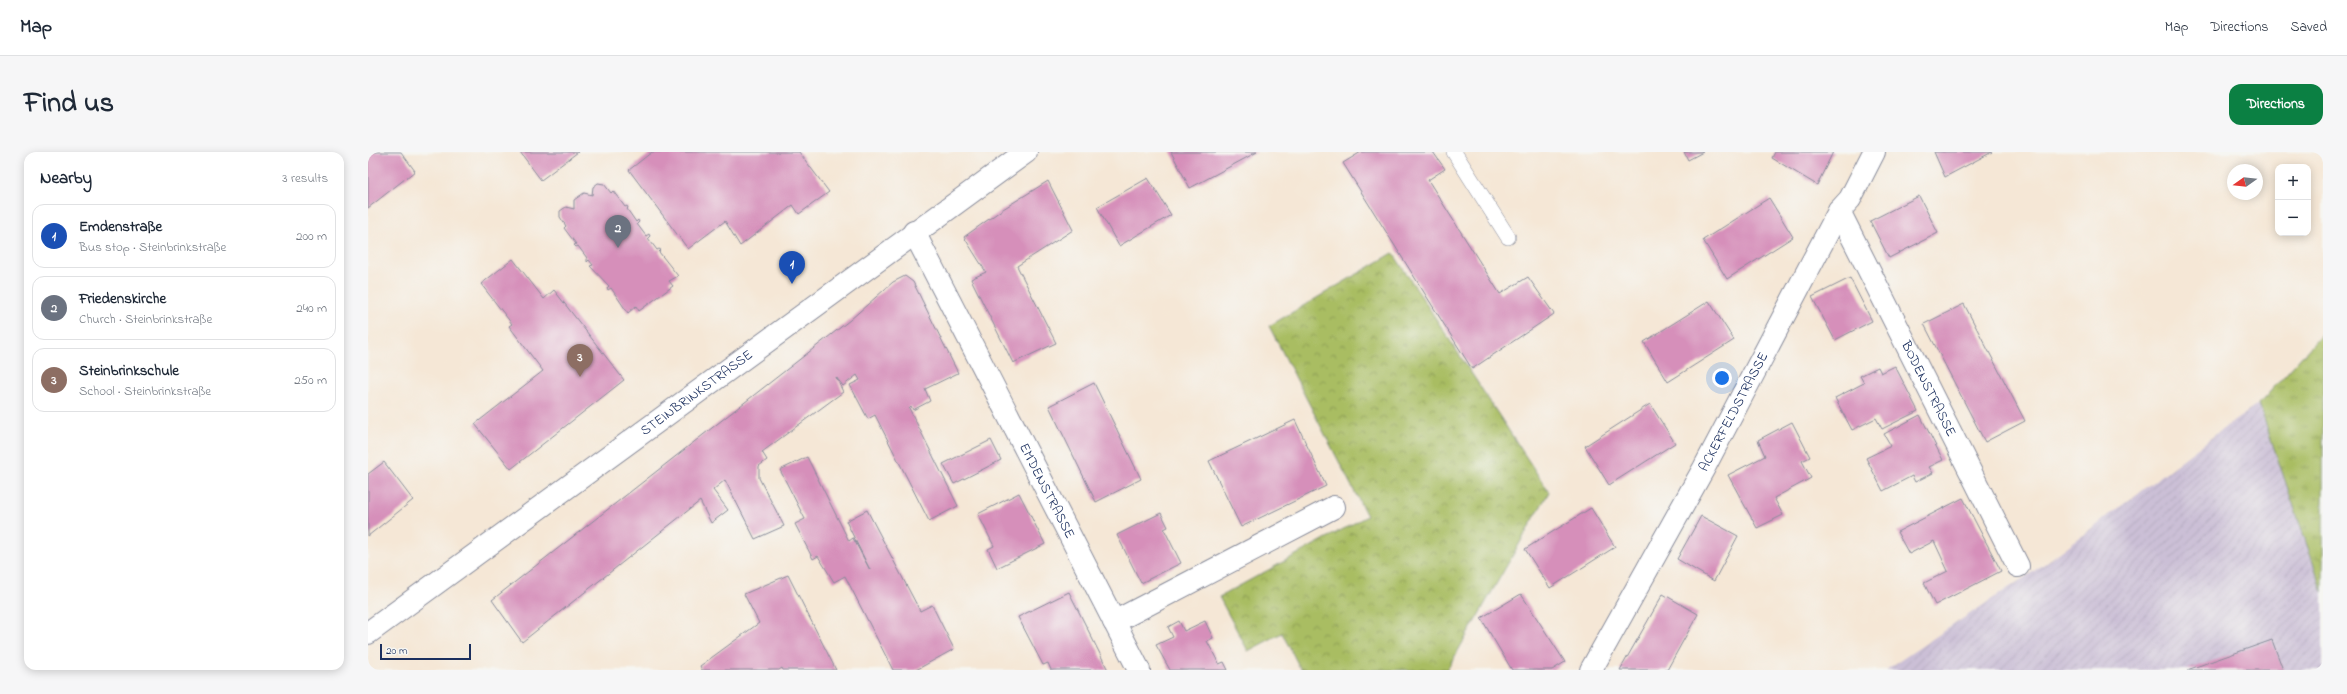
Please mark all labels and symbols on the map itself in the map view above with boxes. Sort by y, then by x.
north arrow [2227,164,2263,200]
pin: 2 [605,215,631,248]
pin: 1 [779,251,805,284]
street label: BODENSTRASSE [1895,336,1962,440]
pin: 3 [567,344,593,377]
street label: STEINBRINKSTRASSE [636,345,757,441]
street label: ACKERFELDSTRASSE [1693,348,1774,475]
your location [1712,368,1732,388]
street label: EMDENSTRASSE [1014,439,1080,542]
scale bar [380,642,471,661]

